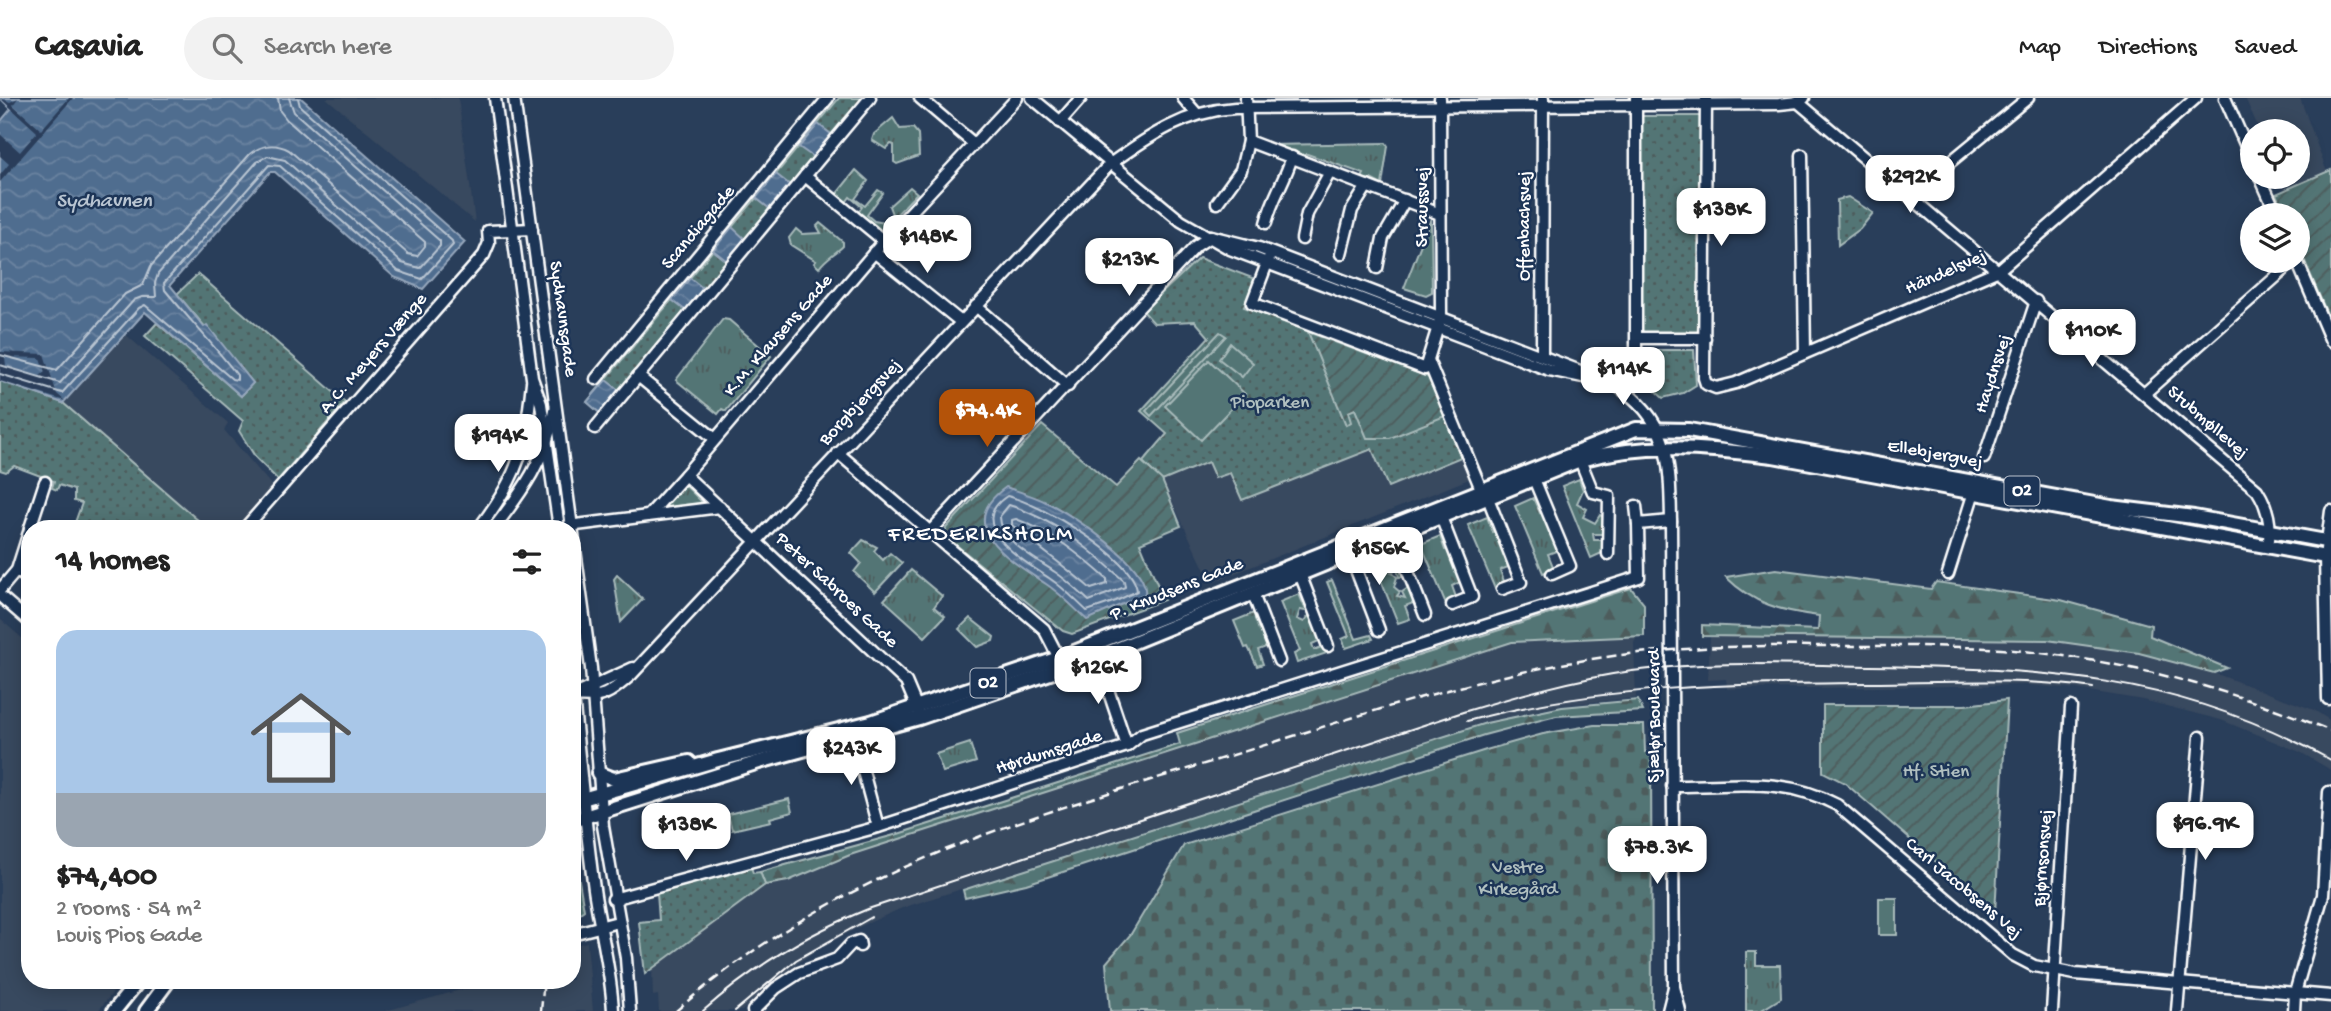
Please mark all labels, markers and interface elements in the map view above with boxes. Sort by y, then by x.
search box [184,17,674,80]
text: Casavia [35,29,142,67]
icon: search [208,29,246,67]
text: Search here [264,33,392,64]
text: Map [2019,34,2061,63]
text: Directions [2099,34,2197,63]
text: Saved [2235,34,2296,63]
map controls [2240,119,2310,273]
button: locate [2240,119,2310,189]
pin: $292K [1861,156,1959,215]
text: $292K [1881,164,1939,191]
street label: Straussvej [1412,167,1435,247]
street label: Offenbachsvej [1514,171,1537,281]
street label: Scandiagade [657,181,741,275]
pin: $138K [1672,188,1770,248]
water label: Sydhavnen [56,190,153,215]
text: $138K [1693,197,1749,224]
button: layers [2240,203,2310,273]
pin: $148K [878,216,976,275]
text: $148K [899,224,955,251]
pin: $213K [1080,238,1178,298]
street label: Händelsvej [1902,245,1990,301]
text: $213K [1101,247,1157,274]
street label: Sydhavnsgade [542,260,582,379]
street label: K.M. Klausens Gade [719,270,839,402]
street label: A.C. Meyers Vænge [315,289,433,419]
pin: $110K [2043,310,2141,369]
text: $110K [2065,318,2119,345]
street label: Haydnsvej [1970,332,2018,416]
pin: $114K [1574,348,1672,407]
street label: Borgbjergsvej [814,355,907,452]
text: $114K [1597,356,1649,383]
street label: Stubmøllevej [2161,381,2253,465]
pin: $74.4K [930,390,1044,449]
park label: Pioparken [1230,392,1309,415]
text: $74.4K [955,398,1019,425]
pin: $194K [449,414,547,474]
text: $194K [471,423,525,450]
street label: Ellebjergvej [1885,435,1985,475]
road number: O2 [2004,477,2039,506]
district label: FREDERIKSHOLM [887,522,1074,549]
street label: Peter Sabroes Gade [769,527,902,654]
pin: $156K [1330,528,1428,587]
text: $156K [1351,536,1407,563]
icon: filters [508,543,546,581]
text: 14 homes [56,545,169,580]
street label: P. Knudsens Gade [1106,553,1247,628]
pin: $126K [1049,646,1147,706]
street label: Sjælør Boulevard [1644,647,1667,783]
text: $126K [1070,655,1126,682]
road number: O2 [970,668,1006,698]
icon: home [238,675,364,801]
street label: Hørdumsgade [993,725,1105,781]
pin: $243K [802,728,900,787]
text: $243K [822,736,880,763]
park label: Hf. Stien [1903,761,1969,784]
pin: $96.9K [2148,802,2262,862]
pin: $138K [637,804,735,863]
street label: Bjørnsonsvej [2029,809,2059,908]
text: $96.9K [2173,811,2237,838]
text: $138K [658,812,714,839]
pin: $78.3K [1600,826,1714,886]
street label: Carl Jacobsens Vej [1900,833,2026,945]
text: $78.3K [1624,835,1690,862]
park label: Vestre Kirkegård [1479,857,1559,902]
text: $74,400 [56,861,157,896]
text: 2 rooms · 54 m² [56,896,202,923]
text: Louis Pios Gade [56,923,202,950]

